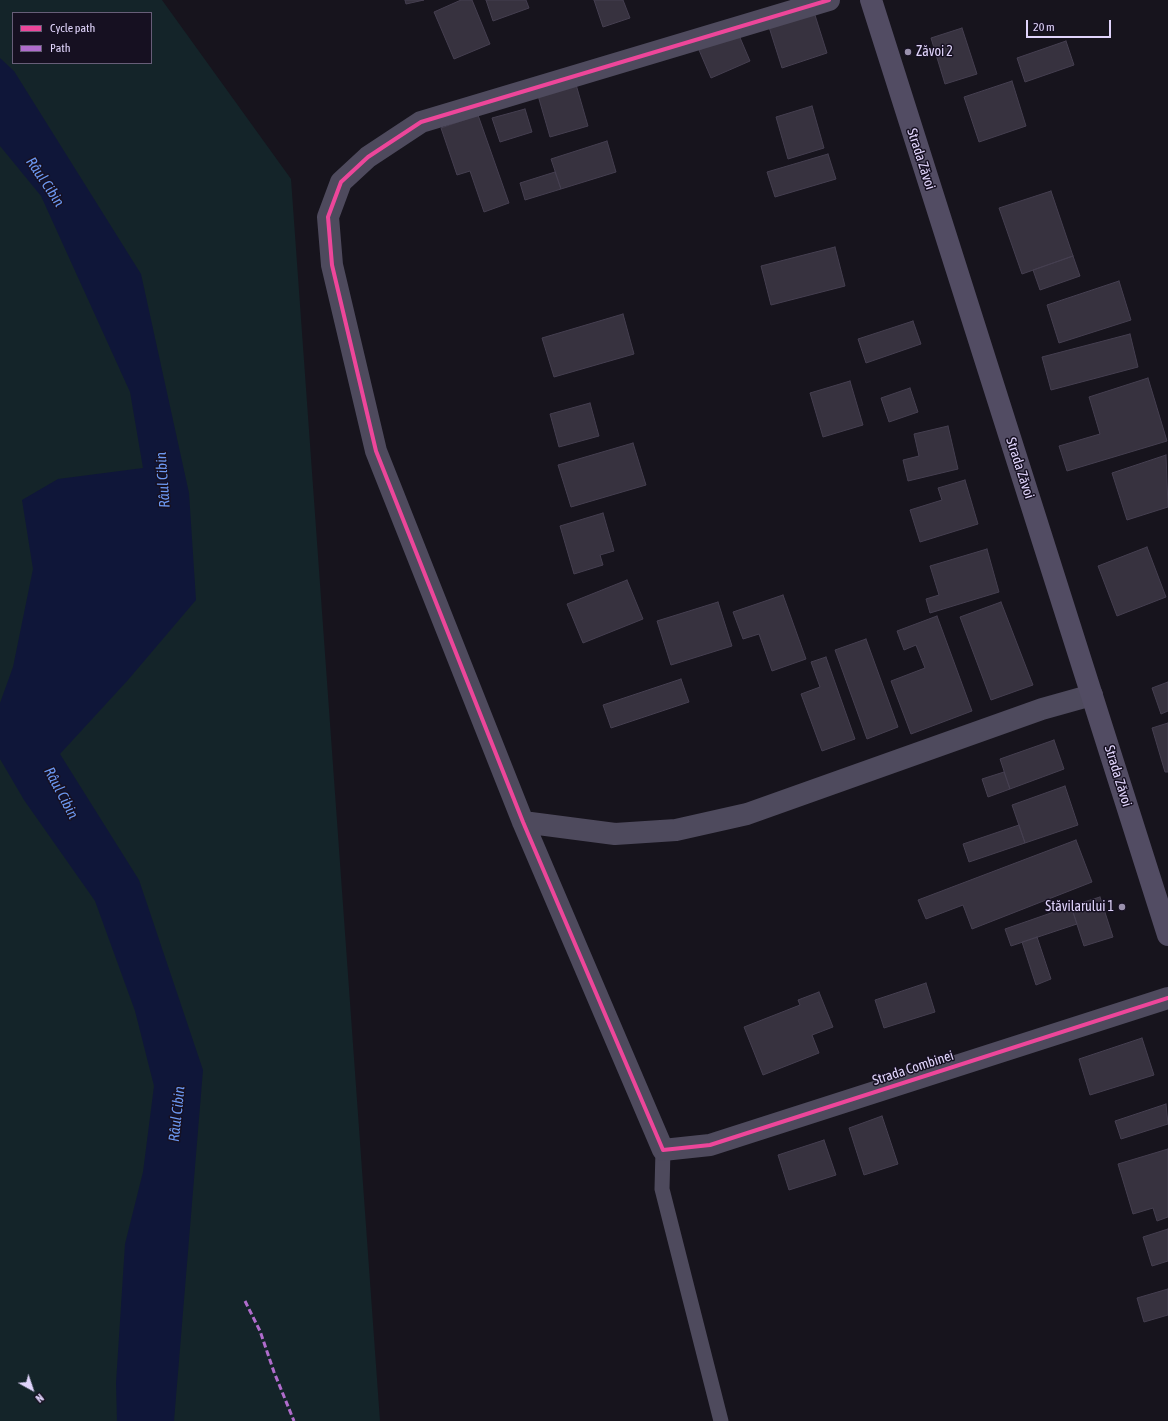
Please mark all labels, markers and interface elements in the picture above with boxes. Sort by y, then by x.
legend [12,12,152,64]
scale bar [1028,12,1113,38]
text: 20 m [1033,20,1055,34]
text: Cycle path [50,21,95,35]
text: Path [50,41,71,55]
place label: Zăvoi 2 [916,44,953,60]
marker: Zăvoi 2 [903,47,913,57]
street label: Strada Zăvoi [903,126,939,192]
water label: Râul Cibin [22,154,68,210]
street label: Strada Zăvoi [1002,435,1038,501]
water label: Râul Cibin [152,452,174,508]
street label: Strada Zăvoi [1101,743,1135,809]
water label: Râul Cibin [40,764,82,822]
place label: Stăvilarului 1 [1045,899,1114,915]
marker: Stăvilarului 1 [1117,902,1127,912]
street label: Strada Combinei [870,1047,956,1089]
water label: Râul Cibin [165,1085,189,1143]
north arrow [12,1369,52,1409]
text: N [33,1392,46,1405]

